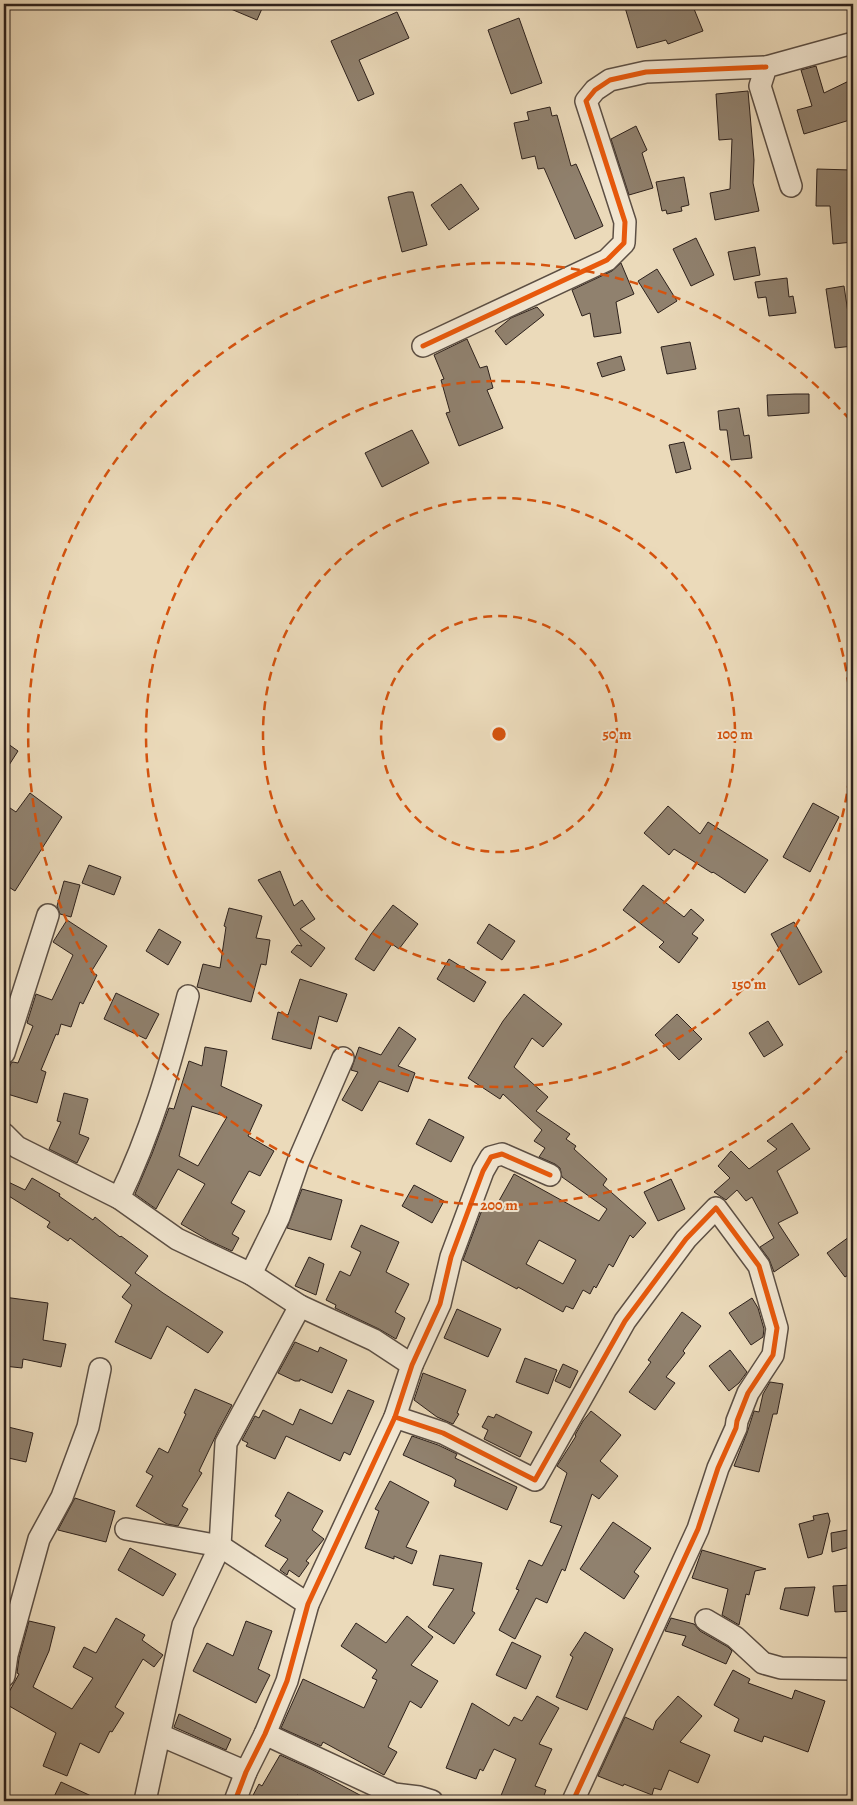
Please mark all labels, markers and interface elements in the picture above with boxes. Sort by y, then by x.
text: 50 m [602,724,632,744]
text: 100 m [717,724,753,744]
centre of rings [490,725,508,743]
text: 150 m [732,974,767,994]
text: 200 m [480,1195,518,1215]

